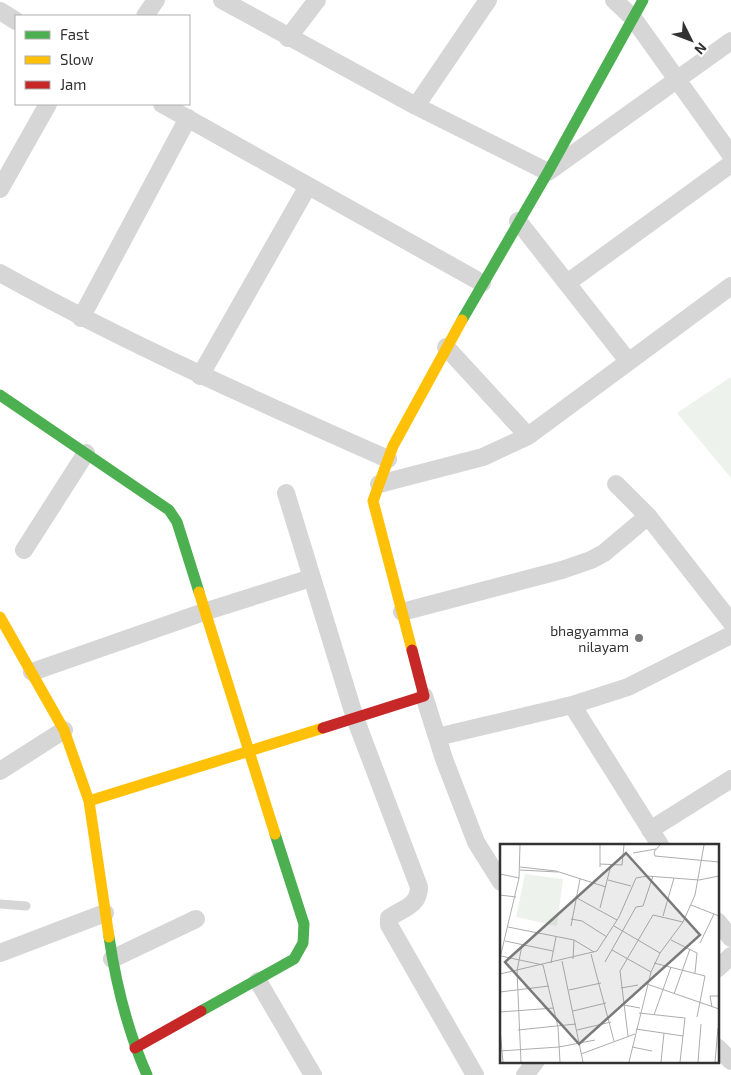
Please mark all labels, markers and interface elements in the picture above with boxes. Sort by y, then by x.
legend [15,15,190,105]
north arrow [666,15,716,65]
text: Fast [60,25,90,43]
text: N [691,40,711,58]
text: Slow [60,50,94,68]
text: Jam [60,75,86,93]
place label: bhagyamma nilayam [550,622,629,655]
marker: bhagyamma nilayam [633,632,645,644]
inset map [500,844,718,1062]

